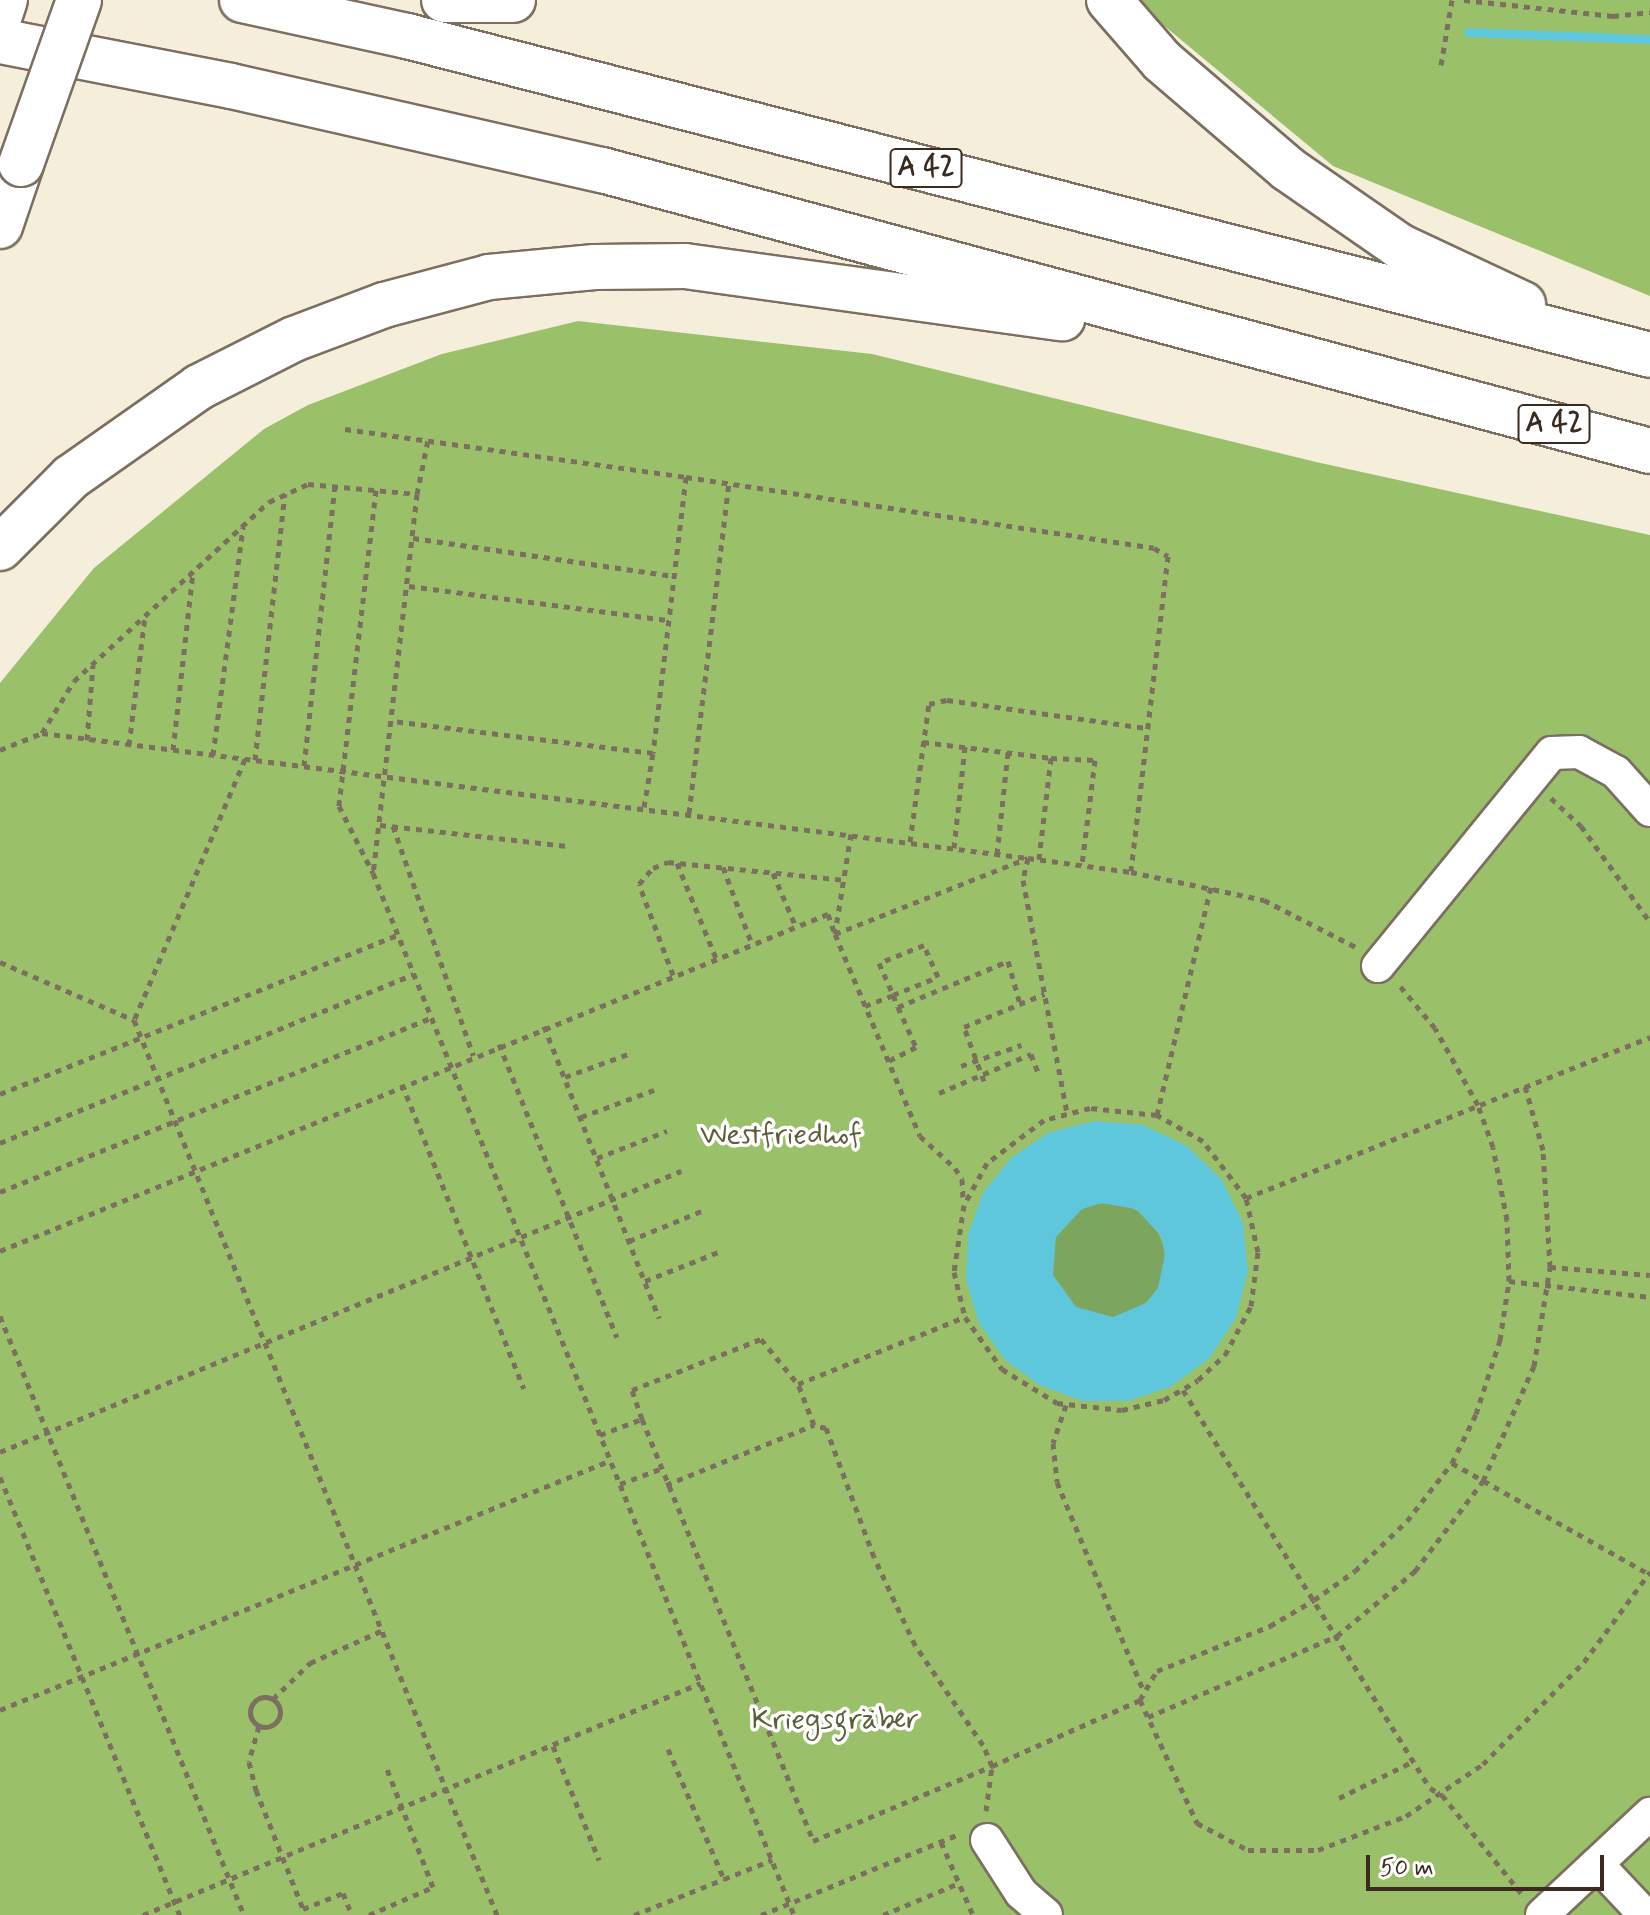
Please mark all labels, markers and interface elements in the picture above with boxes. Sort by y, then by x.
road number: A 42 [888,144,964,192]
road number: A 42 [1516,400,1592,448]
park label: Westfriedhof [700,1117,862,1153]
park label: Kriegsgräber [751,1702,919,1738]
scale bar [1370,1839,1608,1889]
text: 50 m [1380,1853,1434,1884]

